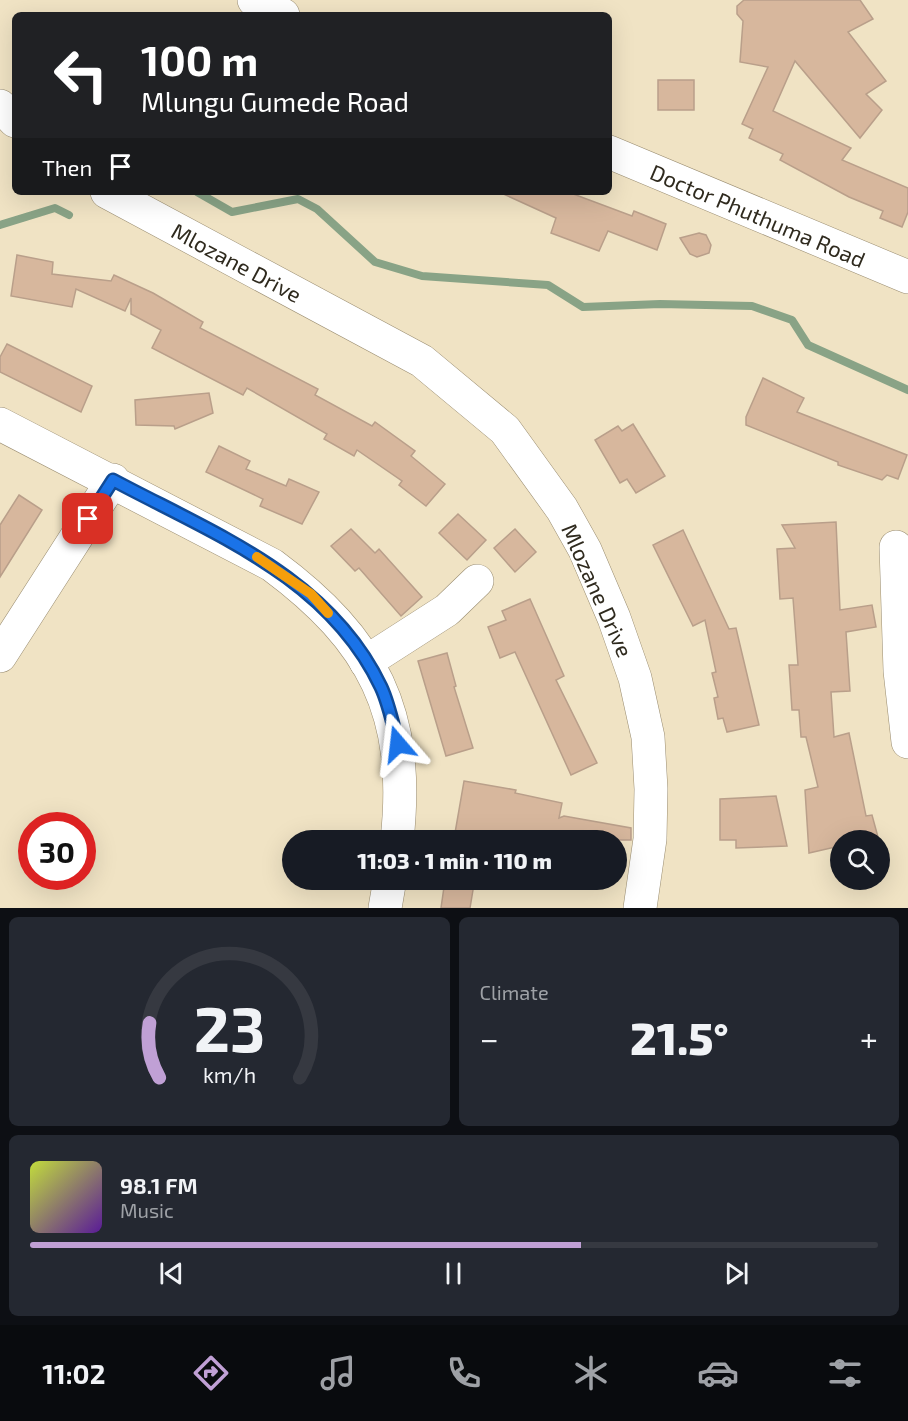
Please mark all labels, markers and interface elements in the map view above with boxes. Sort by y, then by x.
text: 100 m [141,34,258,84]
icon: left [42,36,120,114]
text: Mlungu Gumede Road [141,85,409,117]
icon: arrive [104,150,137,183]
text: Then [42,154,92,180]
street label: Doctor Phuthuma Road [647,158,869,272]
street label: Mlozane Drive [168,217,306,307]
pin [62,493,113,544]
icon: arrive [71,502,104,535]
street label: Mlozane Drive [557,519,639,661]
position arrow [366,712,430,776]
speed limit sign: 30 [18,812,96,890]
map controls [830,830,890,890]
button: search [830,830,890,890]
text: 11:03 · 1 min · 110 m [357,847,552,873]
text: Climate [480,980,549,1004]
text: 23 [193,990,265,1065]
text: 21.5° [630,1010,729,1064]
text: − [480,1018,499,1058]
text: + [860,1018,878,1058]
text: km/h [203,1063,256,1088]
text: 98.1 FM [120,1172,198,1198]
text: Music [120,1198,174,1222]
icon: previous [155,1257,188,1290]
icon: pause [437,1257,470,1290]
icon: next [720,1257,753,1290]
icon: directions [190,1352,232,1394]
icon: music [317,1352,359,1394]
icon: phone [443,1352,485,1394]
icon: climate [570,1352,612,1394]
icon: car [697,1352,739,1394]
icon: filters [824,1352,866,1394]
text: 11:02 [42,1357,105,1389]

